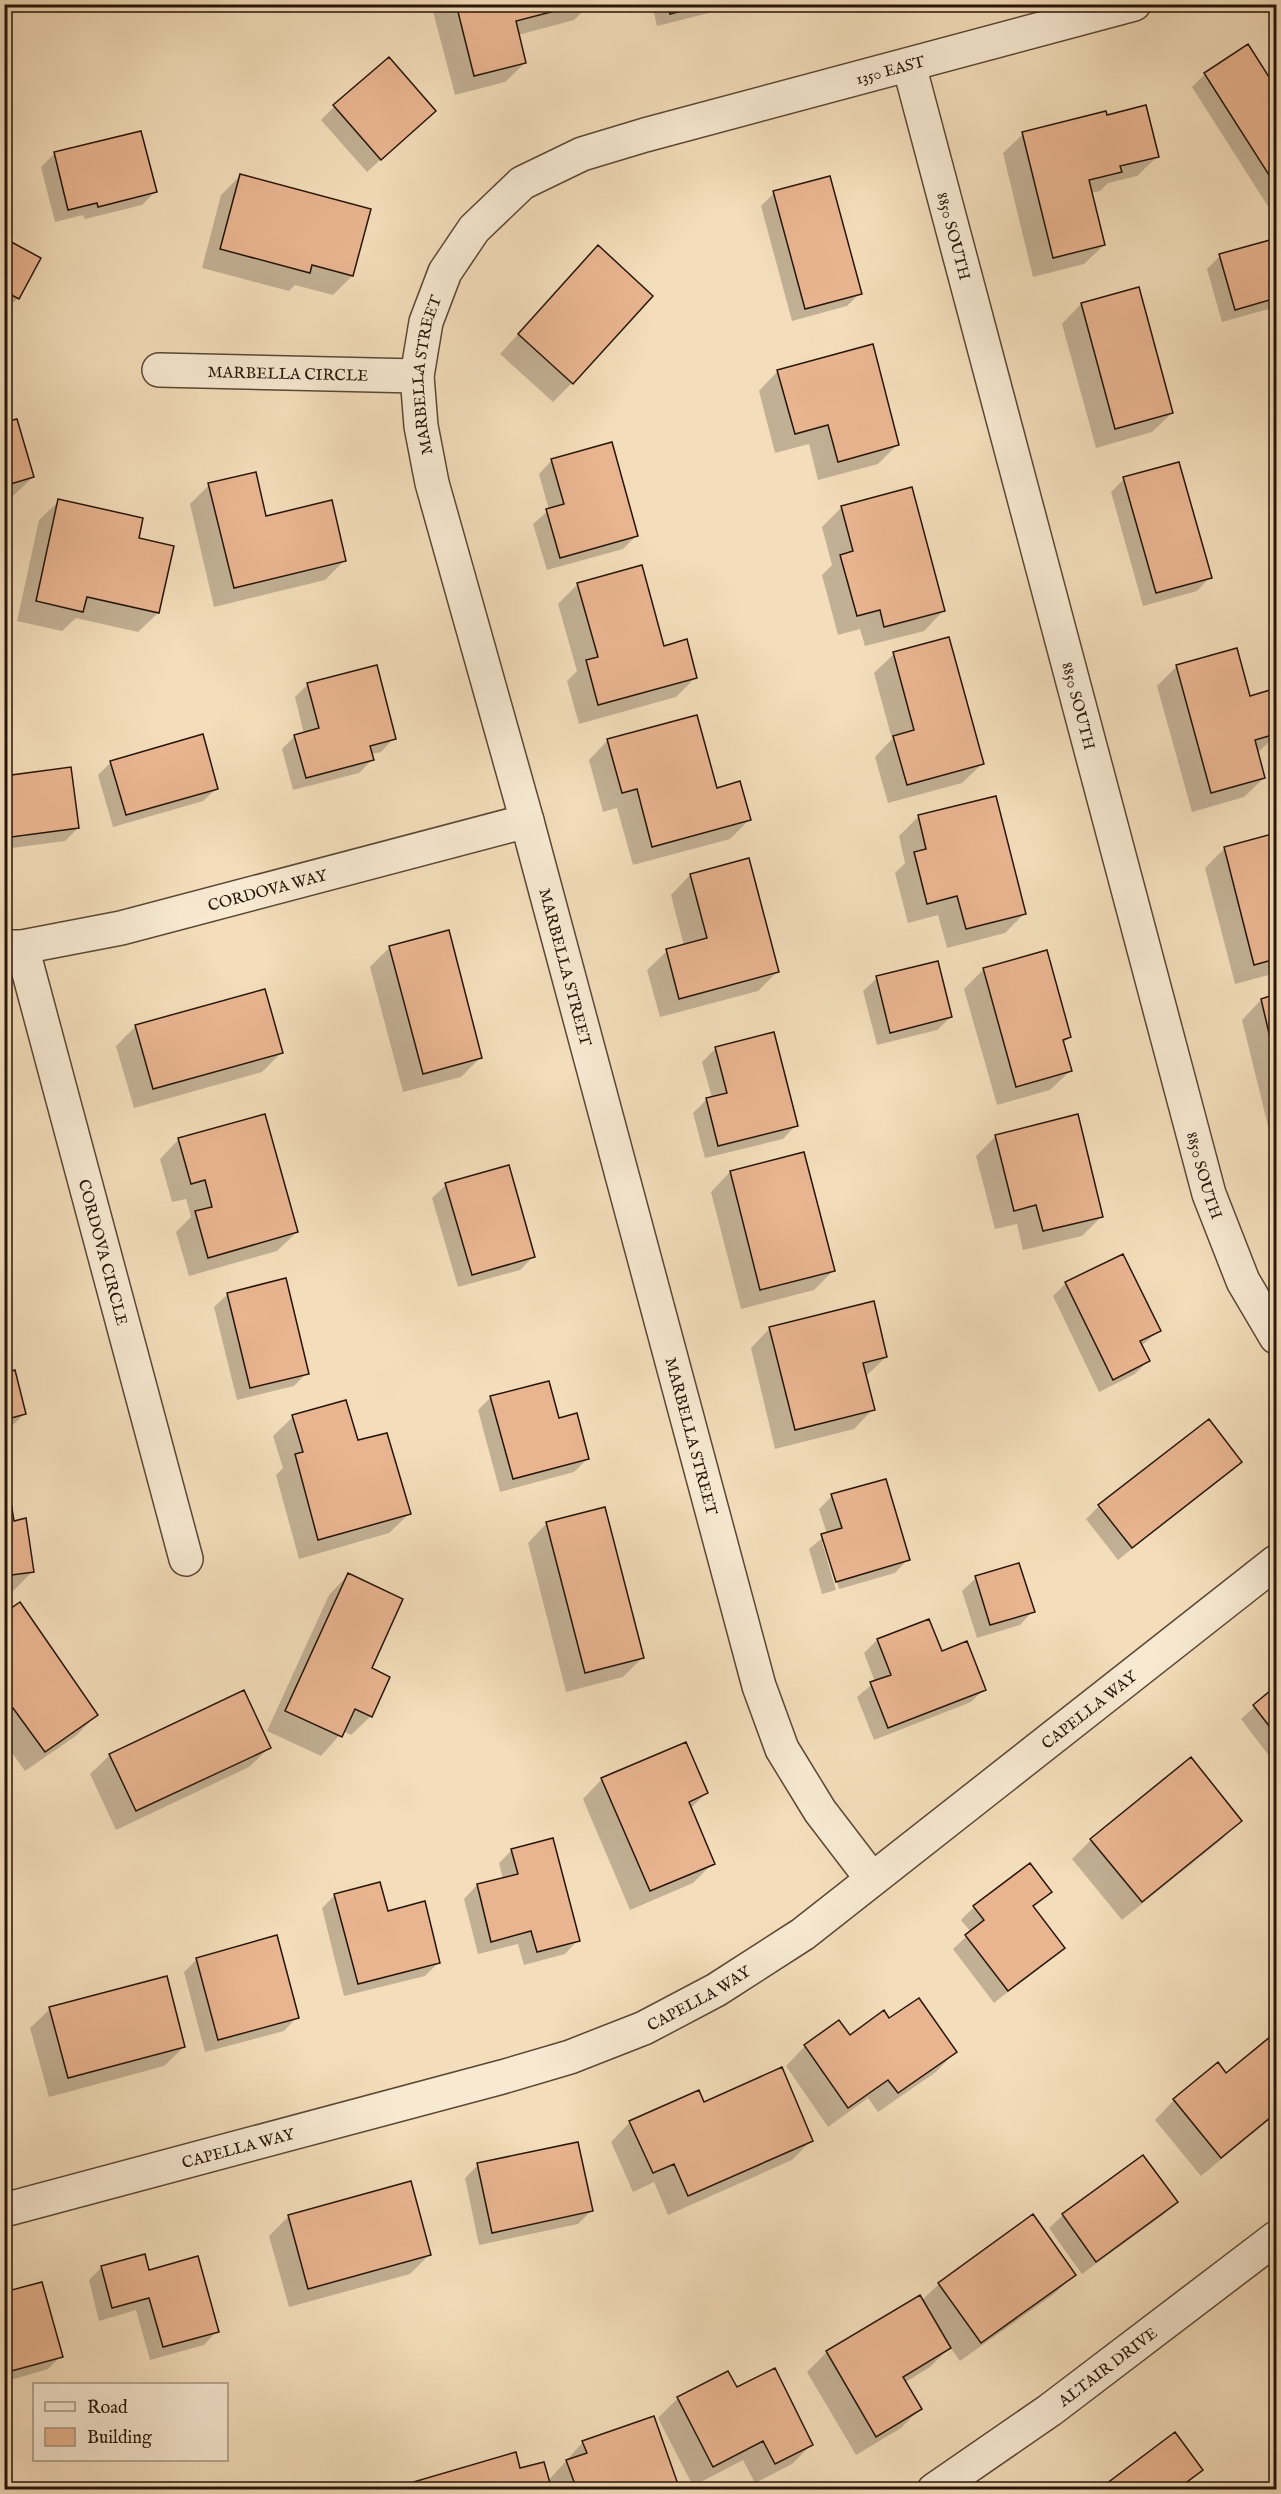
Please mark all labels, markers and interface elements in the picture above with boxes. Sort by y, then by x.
street label: 1350 EAST [854,52,928,90]
street label: 8850 SOUTH [931,190,974,283]
street label: MARBELLA STREET [409,292,447,456]
street label: MARBELLA CIRCLE [207,363,369,387]
street label: 8850 SOUTH [1056,660,1099,753]
street label: CORDOVA WAY [206,866,331,917]
street label: MARBELLA STREET [533,886,595,1049]
street label: 8850 SOUTH [1181,1130,1226,1223]
street label: CORDOVA CIRCLE [73,1177,131,1328]
street label: MARBELLA STREET [659,1355,721,1518]
street label: CAPELLA WAY [1038,1667,1142,1755]
street label: CAPELLA WAY [644,1962,756,2037]
street label: CAPELLA WAY [180,2125,298,2174]
street label: ALTAIR DRIVE [1054,2324,1162,2413]
legend [33,2383,228,2461]
text: Road [87,2397,128,2420]
text: Building [87,2427,152,2450]

